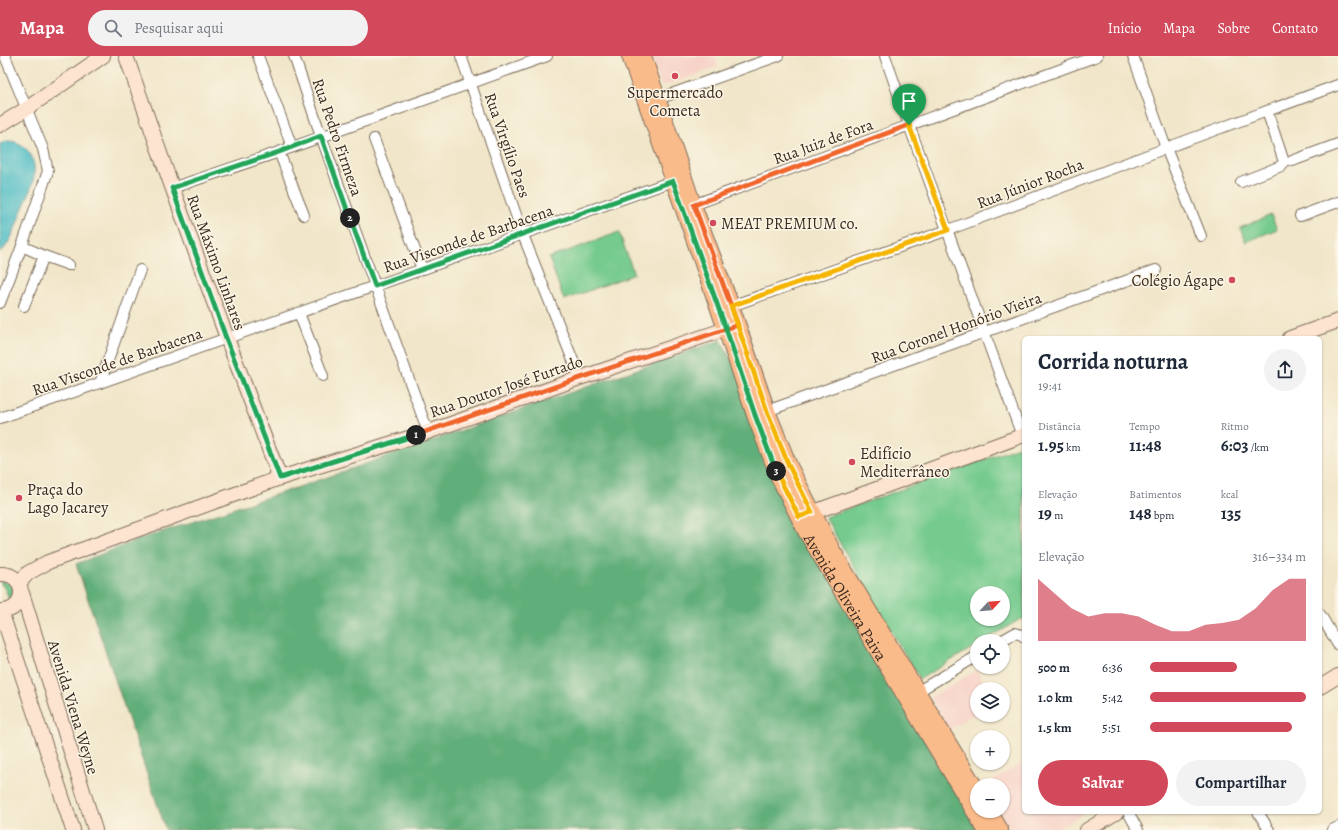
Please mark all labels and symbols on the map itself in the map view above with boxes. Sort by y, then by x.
marker: Supermercado Cometa [670,71,680,81]
street label: Rua Pedro Firmeza [307,75,368,200]
place label: Supermercado Cometa [627,82,723,122]
pin [892,84,926,125]
street label: Rua Virgílio Paes [479,90,535,201]
street label: Rua Juiz de Fora [770,113,877,170]
street label: Rua Júnior Rocha [974,153,1087,214]
street label: Rua Máximo Linhares [181,191,251,333]
street label: Rua Visconde de Barbacena [380,199,557,278]
pin: 2 [340,208,360,228]
place label: MEAT PREMIUM co. [721,213,859,235]
marker: MEAT PREMIUM co. [708,218,718,228]
place label: Colégio Ágape [1132,270,1224,292]
marker: Colégio Ágape [1227,275,1237,285]
street label: Rua Coronel Honório Vieira [868,287,1045,369]
street label: Rua Visconde de Barbacena [29,322,206,401]
street label: Rua Doutor José Furtado [427,350,586,423]
pin: 1 [406,425,426,445]
place label: Edifício Mediterrâneo [860,443,949,483]
marker: Edifício Mediterrâneo [847,457,857,467]
pin: 3 [766,461,786,481]
place label: Praça do Lago Jacarey [27,479,109,519]
marker: Praça do Lago Jacarey [14,493,24,503]
street label: Avenida Oliveira Paiva [797,529,892,666]
north arrow [970,586,1010,626]
street label: Avenida Viena Weyne [42,636,104,777]

